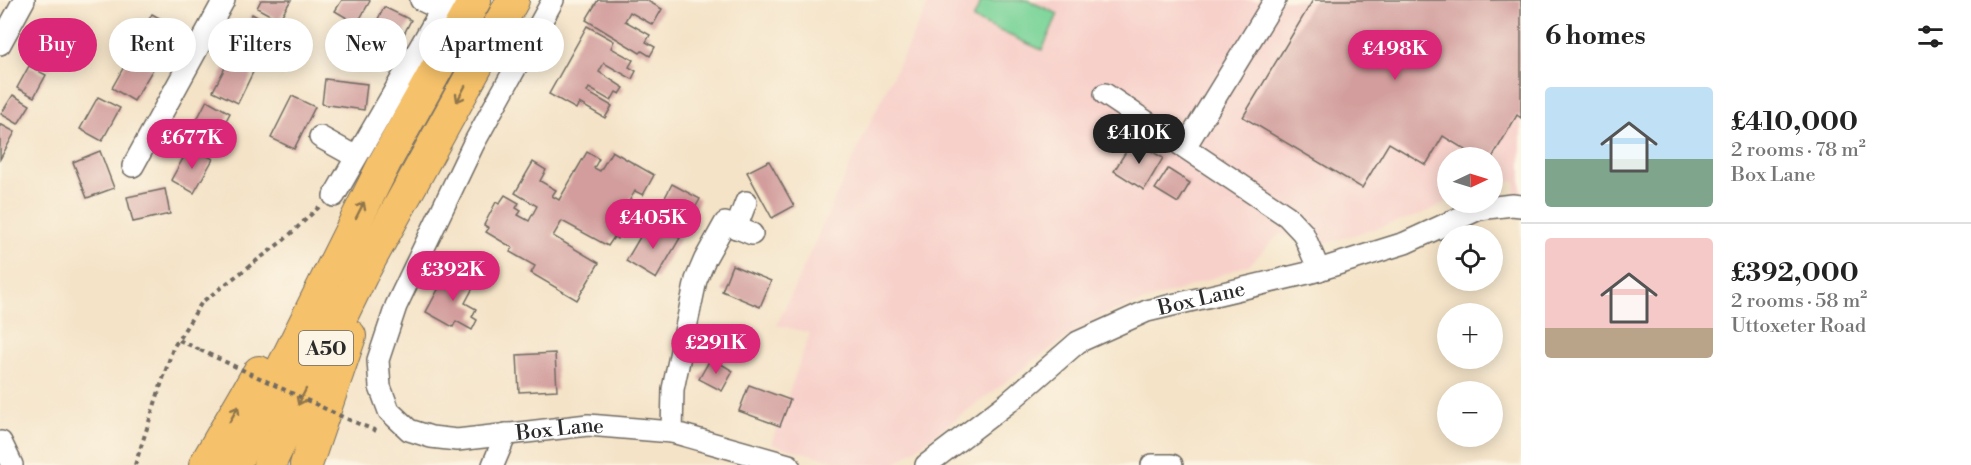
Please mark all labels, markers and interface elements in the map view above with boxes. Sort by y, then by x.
chip: Buy [18,18,97,72]
chip: Rent [109,18,196,72]
chip: Filters [208,18,313,72]
chip: New [325,18,407,72]
chip: Apartment [419,18,564,72]
text: 6 homes [1545,20,1646,52]
icon: filters [1914,20,1947,53]
pin: £498K [1353,30,1437,81]
text: £498K [1362,37,1428,62]
one-way arrow [455,84,466,102]
text: £410,000 [1731,106,1858,138]
icon: home [1593,111,1665,183]
pin: £410K [1097,114,1181,165]
pin: £677K [150,119,234,170]
text: £410K [1107,121,1171,146]
text: £677K [161,126,223,151]
text: 2 rooms · 78 m² [1731,138,1866,163]
north arrow [1437,147,1503,213]
map controls [1437,147,1503,447]
text: Box Lane [1731,163,1816,188]
pin: £405K [611,199,695,250]
one-way arrow [355,202,367,220]
text: £405K [619,206,687,231]
button: locate [1437,225,1503,291]
pin: £392K [411,251,495,302]
text: £392,000 [1731,257,1859,289]
text: £392K [421,258,485,283]
icon: home [1593,262,1665,334]
street label: Box Lane [1154,276,1248,322]
text: 2 rooms · 58 m² [1731,289,1867,314]
button: + [1437,303,1503,369]
text: Uttoxeter Road [1731,314,1866,339]
pin: £291K [674,324,758,375]
road number: A50 [299,331,353,365]
text: £291K [685,331,747,356]
button: − [1437,381,1503,447]
one-way arrow [295,388,307,406]
one-way arrow [228,406,240,423]
street label: Box Lane [513,412,605,447]

